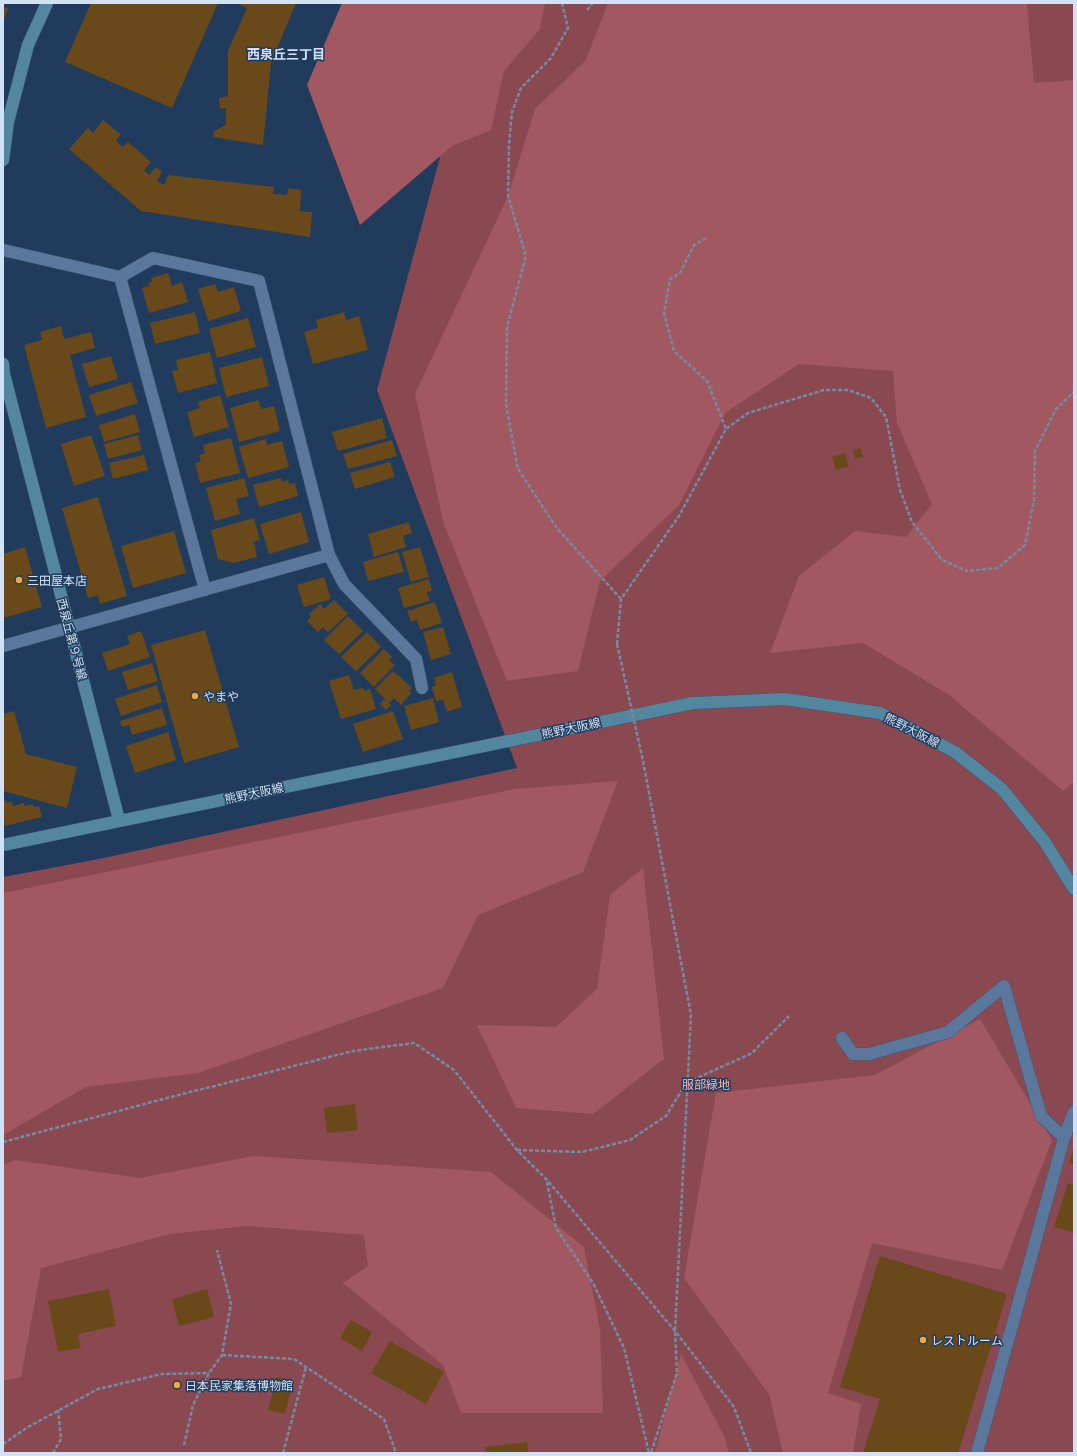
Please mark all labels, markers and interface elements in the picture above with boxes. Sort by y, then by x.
district label: 西泉丘三丁目 [247,45,325,64]
place label: 三田屋本店 [27,572,87,589]
marker: 三田屋本店 [14,575,24,585]
street label: 西泉丘第９号線 [53,596,91,682]
place label: やまや [203,688,239,705]
marker: やまや [190,691,200,701]
street label: 熊野大阪線 [881,709,943,751]
street label: 熊野大阪線 [540,713,602,743]
street label: 熊野大阪線 [223,778,285,808]
park label: 服部緑地 [682,1076,730,1093]
place label: レストルーム [931,1332,1003,1349]
marker: レストルーム [918,1335,928,1345]
place label: 日本民家集落博物館 [185,1377,293,1394]
marker: 日本民家集落博物館 [172,1380,182,1390]

